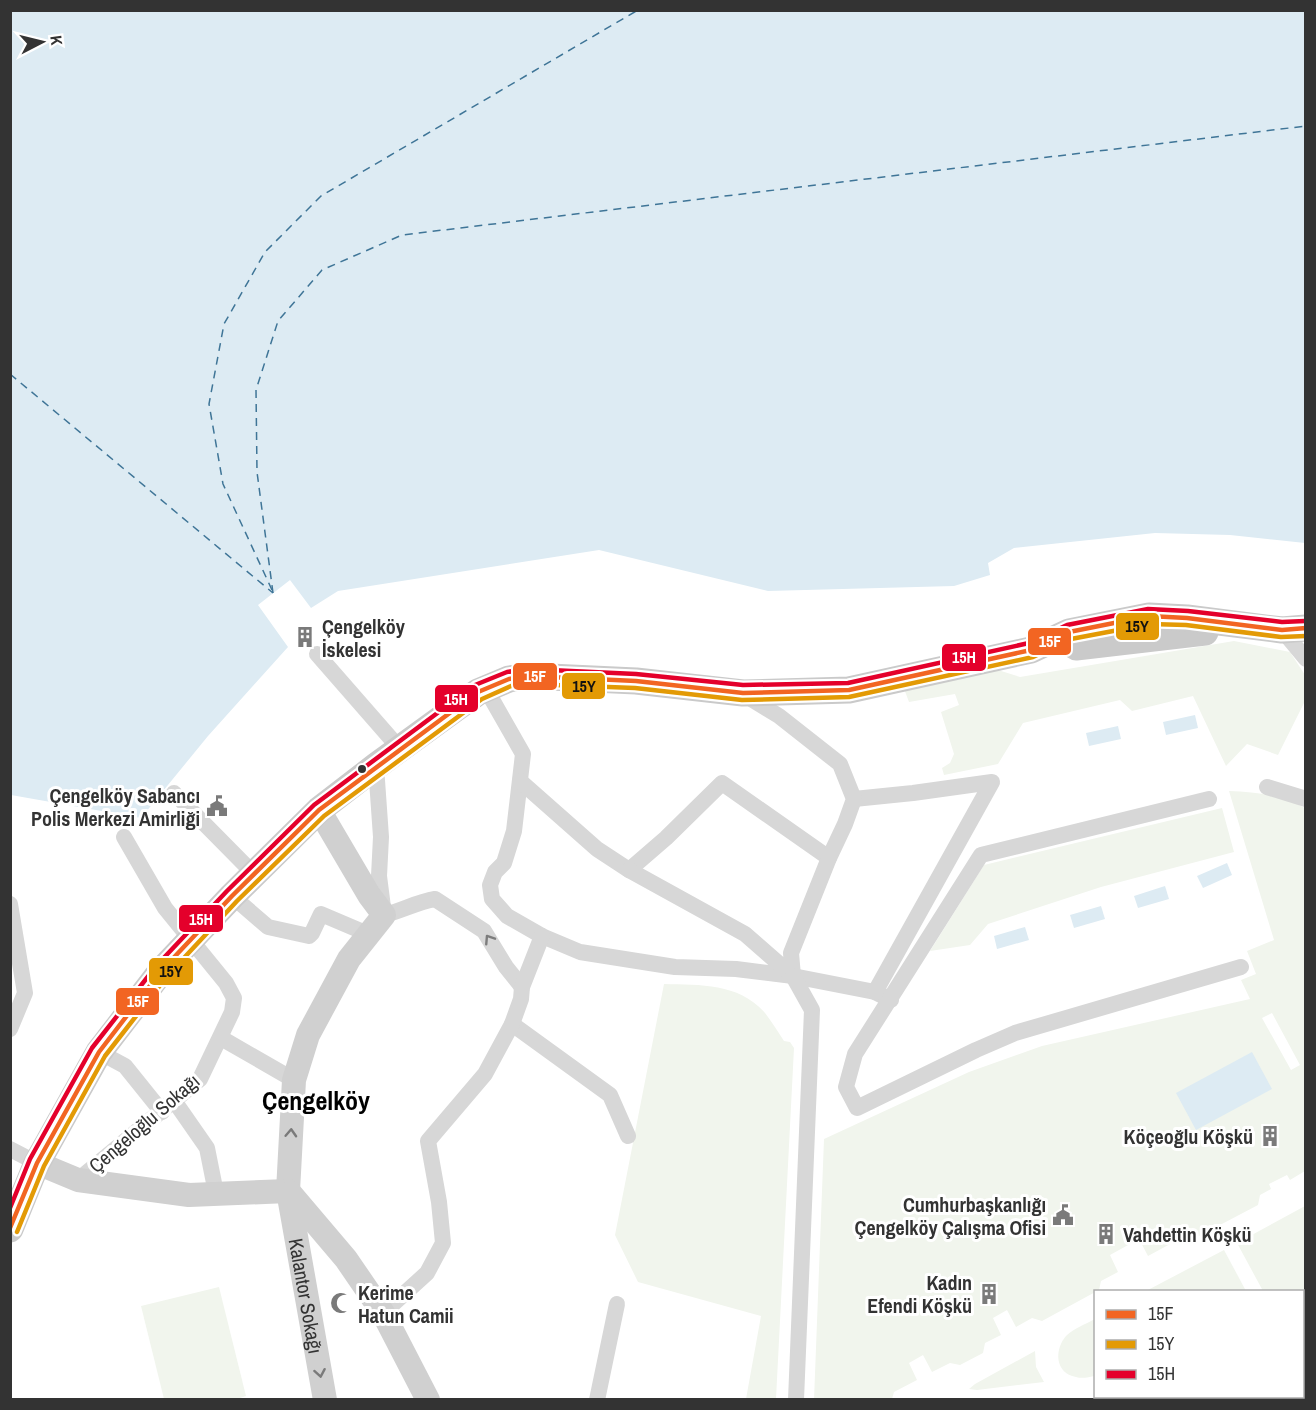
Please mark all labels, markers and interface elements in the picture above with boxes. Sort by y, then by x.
north arrow [12,12,72,72]
text: K [45,34,68,47]
line badge: 15Y [1115,612,1160,641]
place label: Çengelköy İskelesi [322,613,406,663]
text: 15Y [1125,615,1149,637]
building icon: Çengelköy İskelesi [293,625,317,649]
line badge: 15F [1027,627,1072,656]
text: 15F [1039,630,1061,652]
line badge: 15H [941,643,987,672]
text: 15H [952,646,976,668]
line badge: 15F [512,662,558,691]
text: 15F [524,665,546,687]
line badge: 15Y [561,672,606,700]
text: 15Y [572,675,596,697]
line badge: 15H [434,684,479,713]
text: 15H [444,688,468,710]
unlabelled marker [356,763,368,775]
place label: Çengelköy Sabancı Polis Merkezi Amirliği [31,782,200,832]
public building icon: Çengelköy Sabancı Polis Merkezi Amirliği [205,794,229,818]
line badge: 15H [178,904,224,933]
text: 15H [189,908,213,930]
one-way arrow [485,935,496,946]
line badge: 15Y [148,957,194,986]
text: 15Y [159,960,183,982]
line badge: 15F [115,987,160,1016]
text: 15F [127,990,149,1012]
street label: Çengeloğlu Sokağı [83,1067,205,1179]
district label: Çengelköy [262,1083,370,1118]
place label: Köçeoğlu Köşkü [1124,1123,1253,1150]
building icon: Köçeoğlu Köşkü [1258,1124,1282,1148]
one-way arrow [285,1128,298,1137]
place label: Cumhurbaşkanlığı Çengelköy Çalışma Ofisi [855,1191,1046,1241]
public building icon: Cumhurbaşkanlığı Çengelköy Çalışma Ofisi [1051,1203,1075,1227]
place label: Vahdettin Köşkü [1123,1221,1252,1248]
building icon: Vahdettin Köşkü [1094,1222,1118,1246]
street label: Kalantor Sokağı [283,1236,330,1356]
place label: Kadın Efendi Köşkü [867,1269,972,1319]
place label: Kerime Hatun Camii [358,1279,454,1329]
building icon: Kadın Efendi Köşkü [977,1282,1001,1306]
legend [1094,1290,1304,1398]
mosque icon: Kerime Hatun Camii [329,1291,353,1315]
text: 15F [1148,1301,1173,1326]
text: 15Y [1148,1331,1174,1356]
text: 15H [1148,1361,1175,1386]
one-way arrow [313,1368,326,1378]

